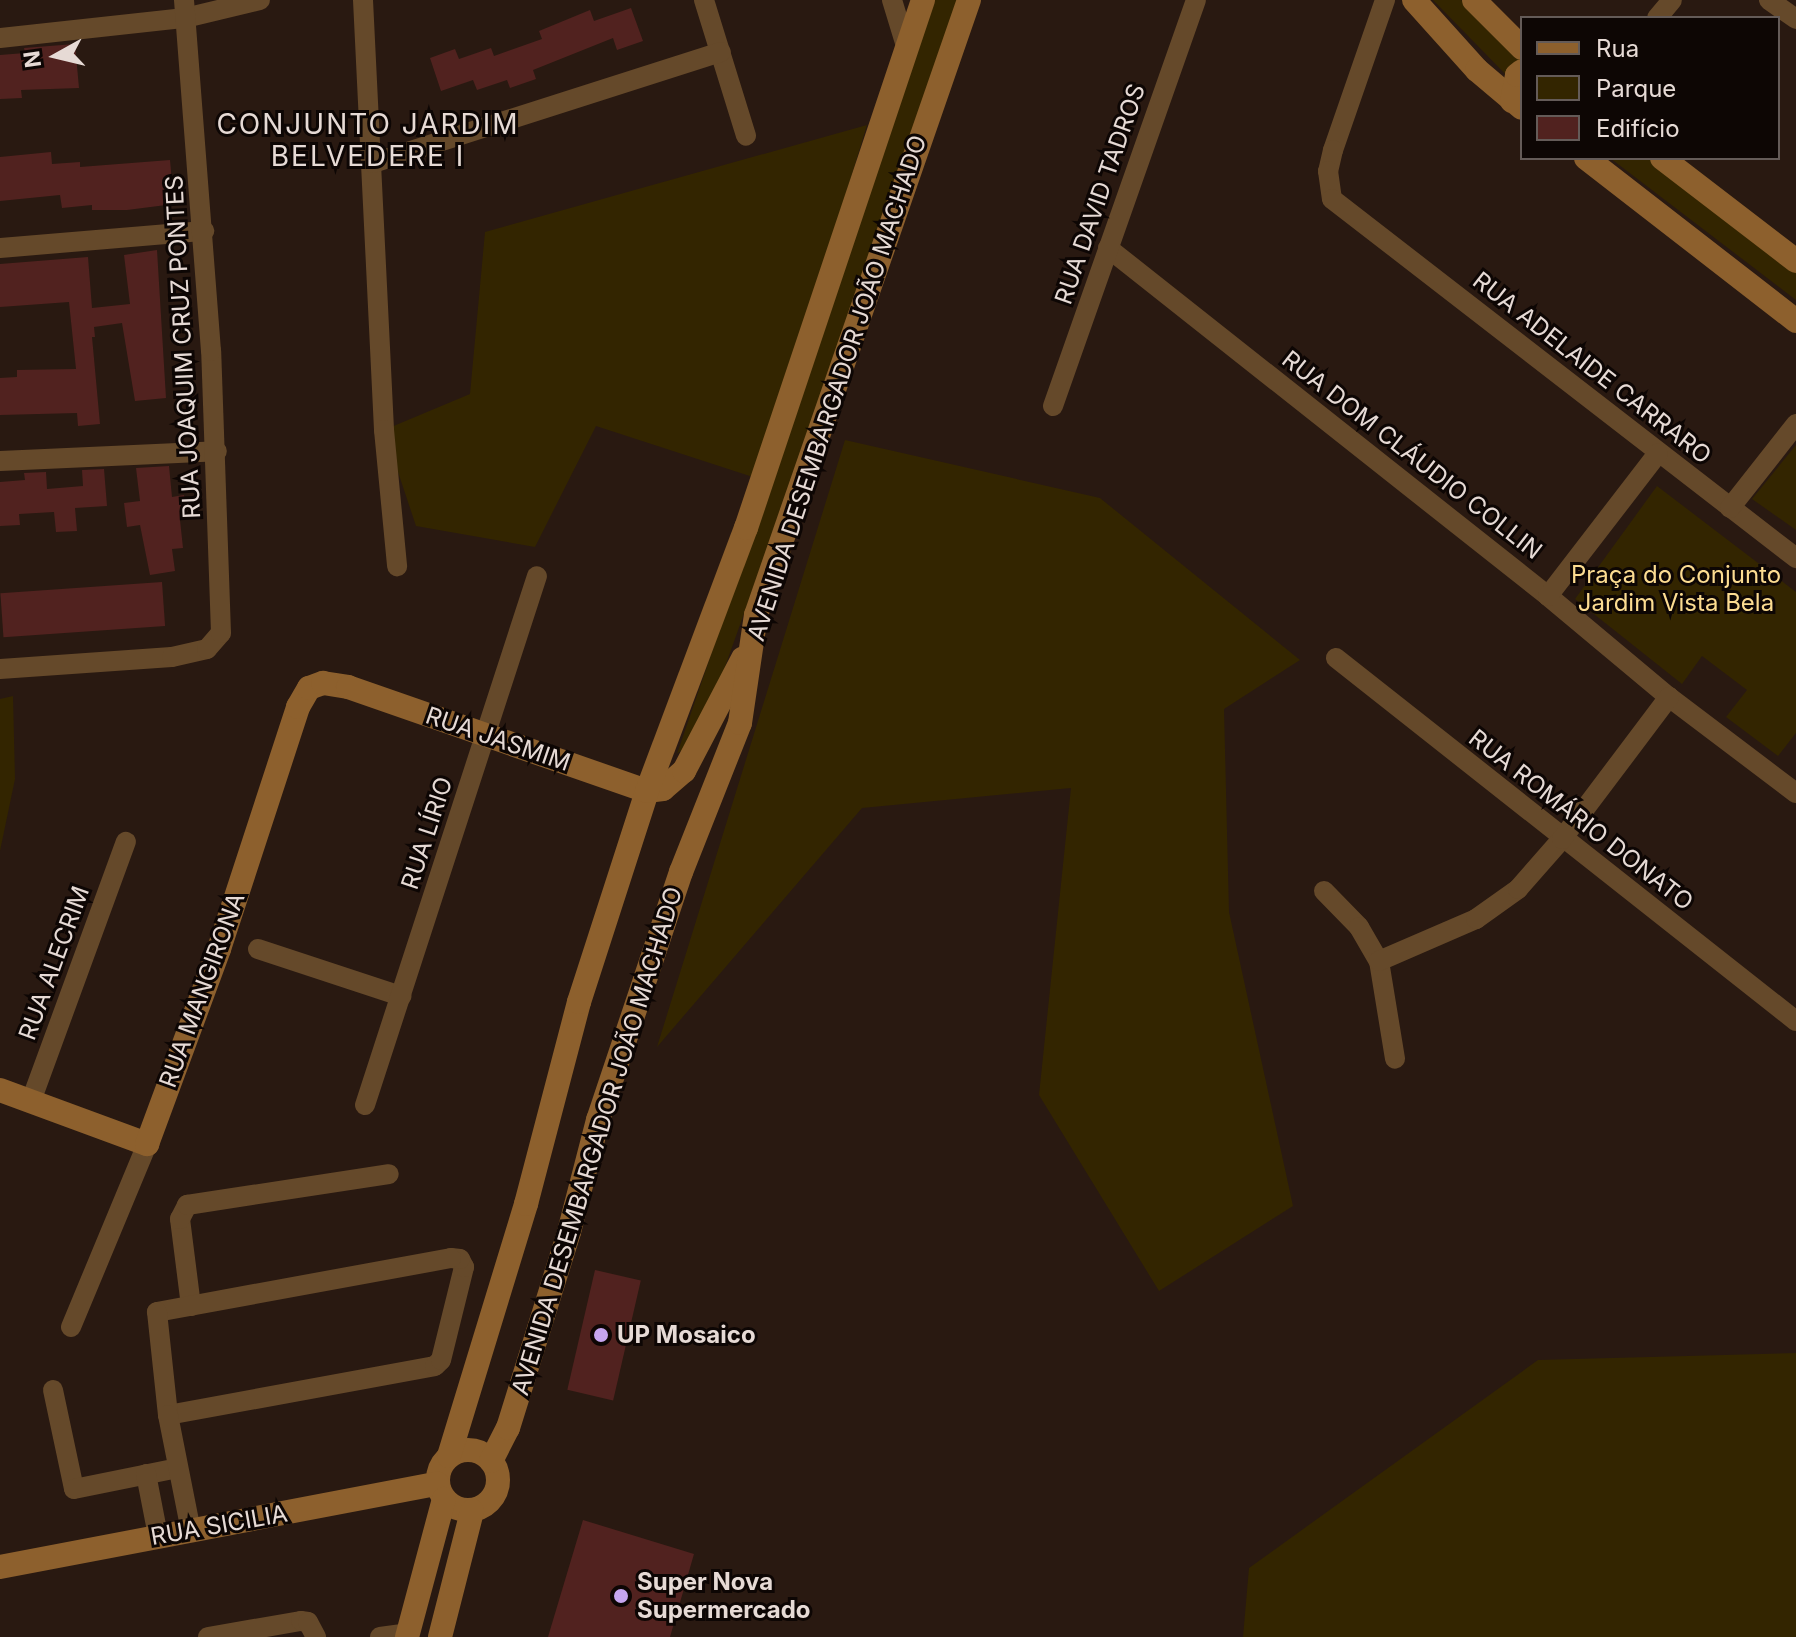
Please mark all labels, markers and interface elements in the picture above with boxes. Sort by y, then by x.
north arrow [16,16,96,96]
legend [1520,16,1780,160]
text: Rua [1596,34,1639,63]
text: N [18,49,46,69]
text: Parque [1596,74,1676,103]
street label: RUA DAVID TADROS [1049,80,1151,308]
district label: CONJUNTO JARDIM BELVEDERE I [216,107,520,173]
text: Edifício [1596,114,1680,143]
street label: AVENIDA DESEMBARGADOR JOÃO MACHADO [741,131,933,645]
street label: RUA JOAQUIM CRUZ PONTES [160,175,206,519]
street label: RUA ADELAIDE CARRARO [1467,266,1717,470]
street label: RUA DOM CLÁUDIO COLLIN [1276,345,1548,565]
park label: Praça do Conjunto Jardim Vista Bela [1571,561,1781,617]
street label: RUA JASMIM [422,701,574,777]
street label: RUA ROMÁRIO DONATO [1463,724,1699,916]
street label: RUA LÍRIO [395,773,459,893]
street label: RUA ALECRIM [13,882,95,1044]
street label: AVENIDA DESEMBARGADOR JOÃO MACHADO [506,883,688,1399]
street label: RUA MANGIRONA [153,889,251,1091]
place label: UP Mosaico [617,1321,756,1349]
marker: UP Mosaico [592,1326,610,1344]
street label: RUA SICILIA [148,1499,290,1551]
place label: Super Nova Supermercado [637,1568,811,1624]
marker: Super Nova Supermercado [612,1587,630,1605]

